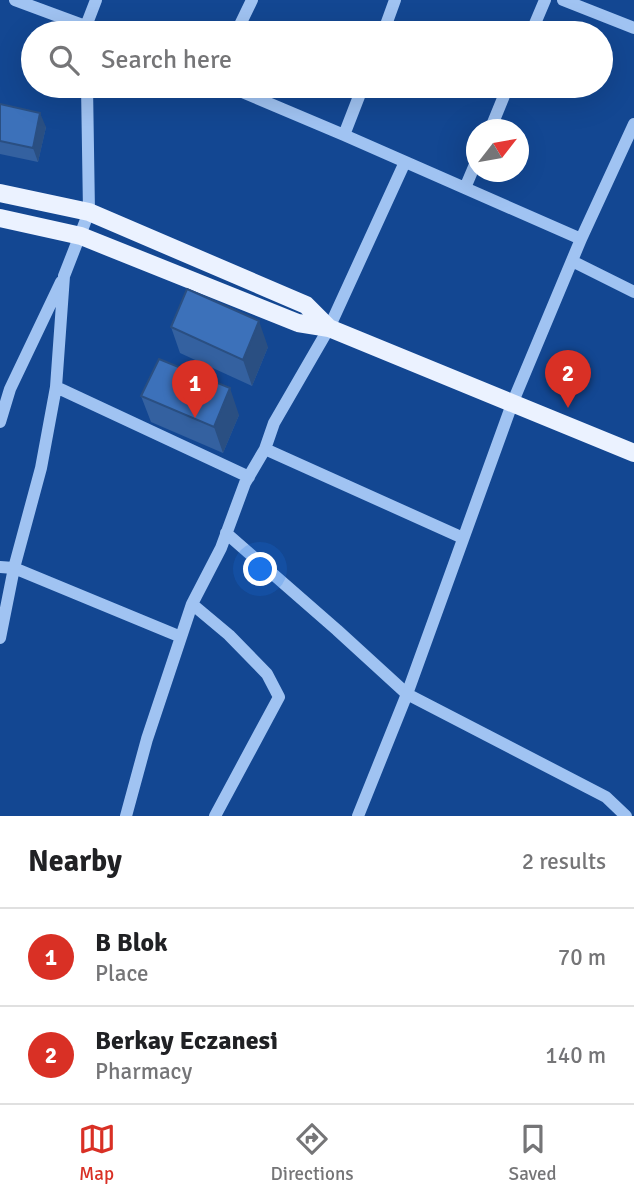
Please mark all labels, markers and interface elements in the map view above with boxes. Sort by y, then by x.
search box [21,21,613,98]
icon: search [45,41,83,79]
text: Search here [101,44,232,76]
north arrow [466,119,529,182]
pin: 2 [545,350,591,408]
pin: 1 [172,360,218,418]
your location [243,552,277,586]
text: Nearby [28,843,122,880]
text: 2 results [522,847,606,876]
text: B Blok [95,927,168,959]
text: 1 [45,943,57,972]
text: 70 m [558,943,606,972]
text: Place [95,959,149,988]
text: Berkay Eczanesi [95,1025,278,1057]
text: 2 [45,1041,57,1070]
text: 140 m [545,1041,606,1070]
text: Pharmacy [95,1057,192,1086]
tab: Map [78,1120,116,1186]
tab: Directions [271,1120,354,1186]
tab: Saved [509,1120,556,1186]

